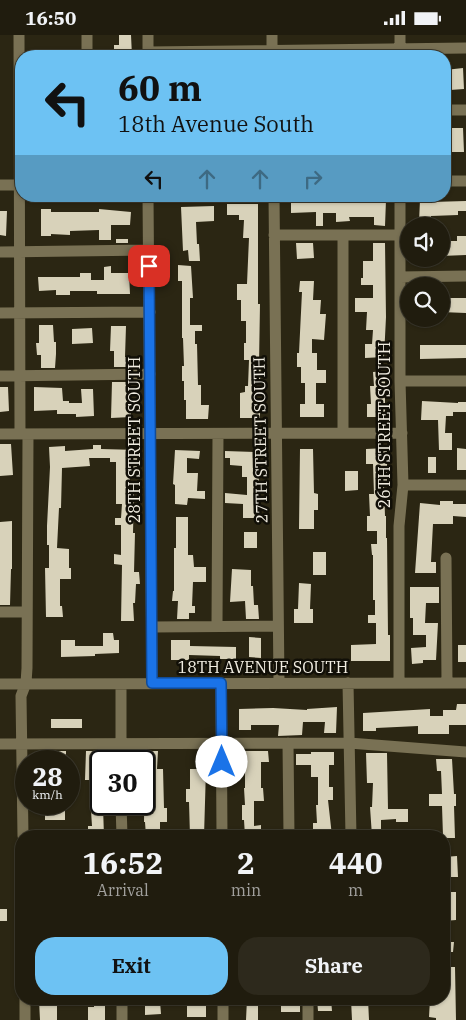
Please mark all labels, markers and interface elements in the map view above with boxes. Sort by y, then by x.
text: 16:50 [25,6,76,30]
text: 60 m [118,65,202,111]
icon: left [35,70,100,135]
text: 18th Avenue South [118,109,314,138]
icon: left [140,165,168,193]
icon: ahead [193,165,221,193]
icon: ahead [246,165,274,193]
icon: right [299,165,327,193]
map controls [400,217,450,327]
button: sound [400,217,450,267]
pin [128,245,170,287]
icon: arrive [135,252,163,280]
button: search [400,277,450,327]
street label: 26TH STREET SOUTH [374,342,394,508]
street label: 28TH STREET SOUTH [124,357,144,523]
street label: 27TH STREET SOUTH [249,357,271,523]
street label: 18TH AVENUE SOUTH [178,657,348,677]
position arrow [195,735,247,787]
speed limit sign: 30 [90,750,155,815]
text: 28 [32,760,63,793]
text: km/h [32,787,63,802]
text: 16:52 [82,843,163,882]
text: 2 [237,843,255,882]
text: 440 [329,843,383,882]
text: Arrival [97,880,149,900]
text: min [231,880,261,900]
text: m [348,880,363,900]
button: Exit [35,937,228,995]
button: Share [238,937,430,995]

